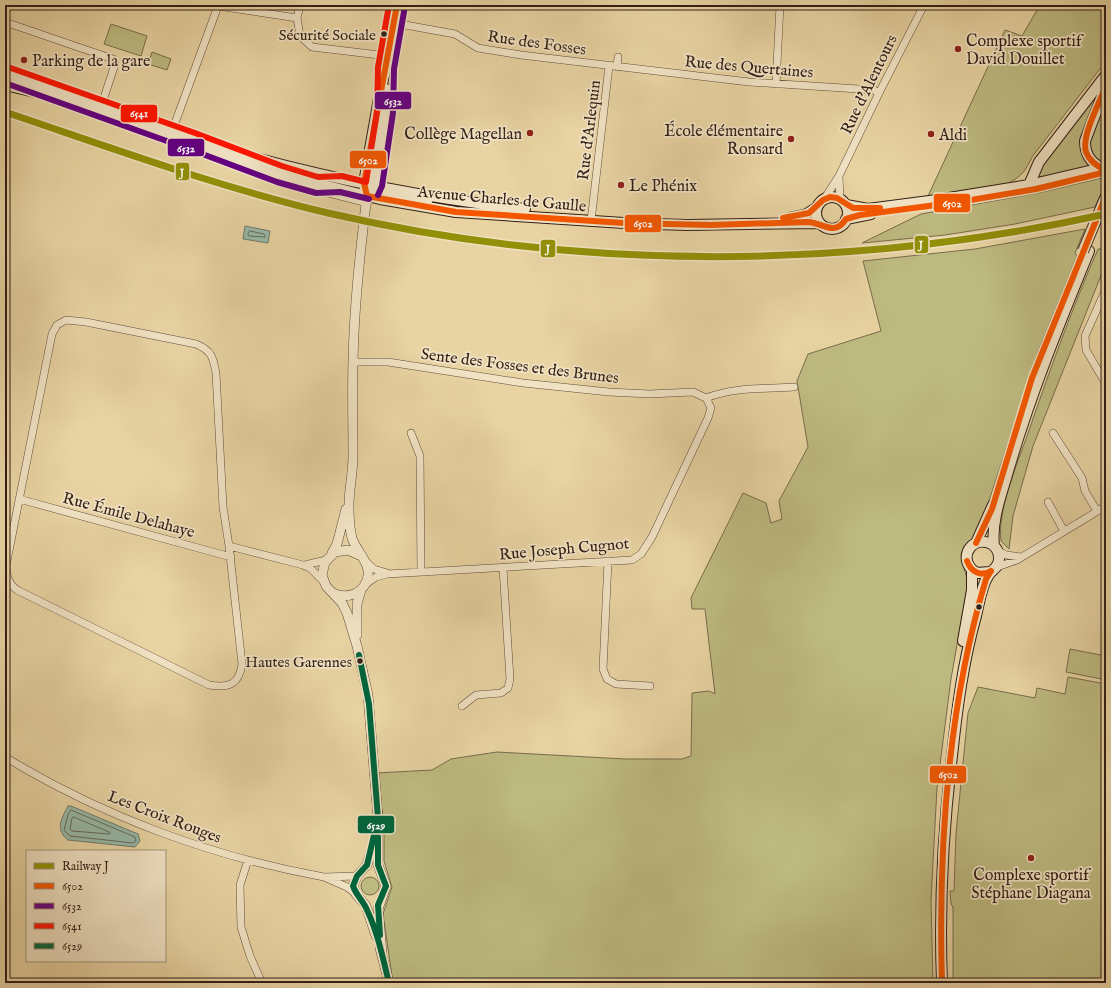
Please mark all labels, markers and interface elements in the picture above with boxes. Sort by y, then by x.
place label: Sécurité Sociale [279,26,376,45]
street label: Rue des Fosses [486,27,588,61]
marker: Sécurité Sociale [379,29,389,39]
street label: Rue d'Alentours [837,32,903,138]
place label: Complexe sportif David Douillet [966,32,1085,70]
marker: Complexe sportif David Douillet [953,44,963,54]
place label: Parking de la gare [32,52,150,72]
street label: Rue des Quertaines [684,52,814,84]
marker: Parking de la gare [19,55,29,65]
street label: Rue d'Arlequin [574,78,606,182]
line badge: 6532 [374,91,412,110]
text: 6532 [384,95,403,109]
line badge: 6541 [120,104,158,123]
text: 6541 [130,107,148,121]
place label: École élémentaire Ronsard [664,120,783,160]
place label: Collège Magellan [404,125,522,145]
place label: Aldi [938,126,967,146]
marker: Collège Magellan [525,128,535,138]
marker: Aldi [926,129,936,139]
marker: École élémentaire Ronsard [786,134,796,144]
line badge: 6532 [167,138,205,157]
text: 6532 [177,142,196,156]
line badge: 6502 [349,150,387,169]
text: 6502 [358,154,378,168]
line badge: J [175,162,190,181]
text: J [178,166,185,180]
place label: Le Phénix [629,177,697,197]
marker: Le Phénix [616,180,626,190]
street label: Avenue Charles de Gaulle [416,183,587,217]
line badge: 6502 [933,193,971,213]
text: 6502 [942,197,962,211]
line badge: 6502 [624,214,662,233]
text: 6502 [633,217,653,231]
line badge: J [914,235,929,254]
text: J [917,238,924,252]
line badge: J [540,239,556,258]
text: J [544,242,551,256]
street label: Sente des Fosses et des Brunes [420,345,620,389]
street label: Rue Émile Delahaye [60,487,197,543]
street label: Rue Joseph Cugnot [498,534,631,566]
unlabelled marker [974,602,984,612]
place label: Hautes Garennes [245,653,352,672]
marker: Hautes Garennes [355,656,365,666]
line badge: 6502 [929,765,967,784]
text: 6502 [938,768,958,782]
street label: Les Croix Rouges [105,787,224,849]
line badge: 6529 [357,815,395,834]
text: 6529 [367,819,385,833]
legend [26,850,166,962]
marker: Complexe sportif Stéphane Diagana [1026,853,1036,863]
text: Railway J [62,859,109,875]
place label: Complexe sportif Stéphane Diagana [971,866,1092,904]
text: 6502 [62,879,83,894]
text: 6532 [62,899,82,914]
text: 6541 [62,919,82,934]
text: 6529 [62,939,82,954]

